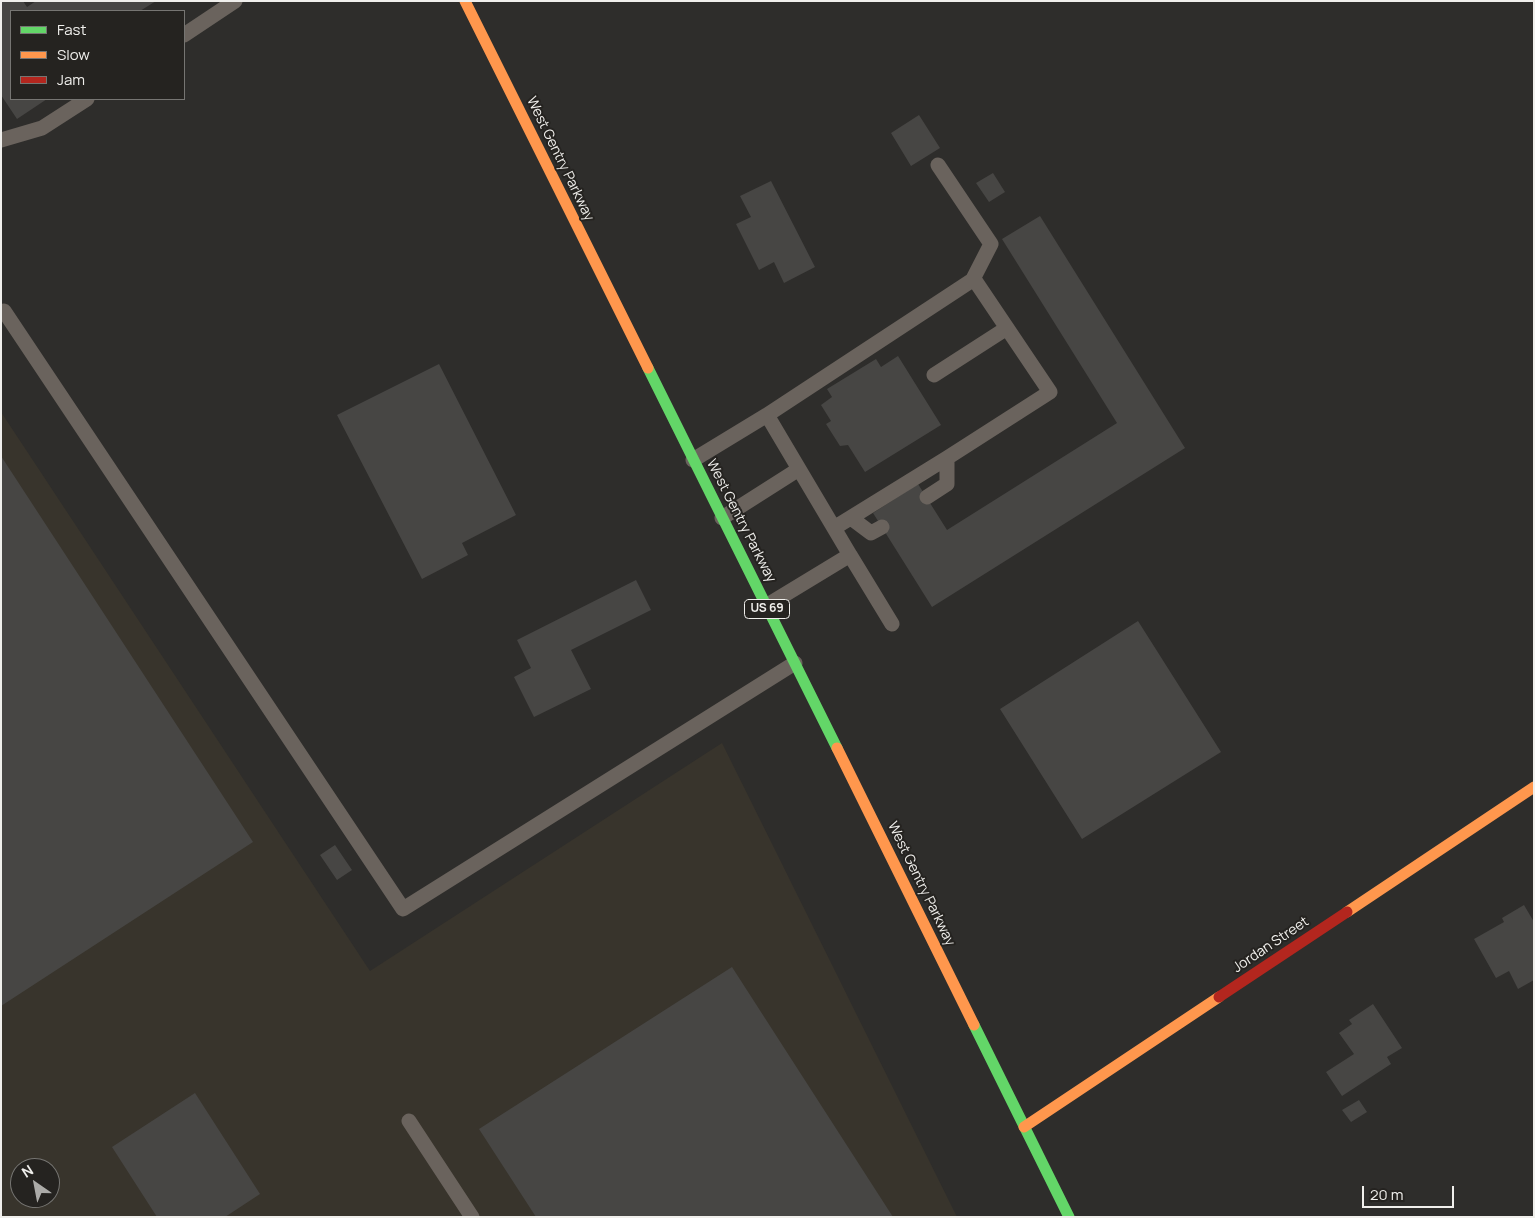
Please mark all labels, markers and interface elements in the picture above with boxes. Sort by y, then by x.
legend [10,10,185,100]
text: Fast [57,19,86,40]
text: Slow [57,44,90,65]
text: Jam [57,69,85,90]
street label: West Gentry Parkway [523,94,597,224]
street label: West Gentry Parkway [703,457,779,585]
road number: US 69 [744,600,790,618]
street label: West Gentry Parkway [884,819,958,949]
street label: Jordan Street [1230,913,1312,977]
north arrow [10,1158,60,1208]
text: N [18,1160,36,1182]
scale bar [1365,1176,1458,1208]
text: 20 m [1370,1184,1403,1205]

